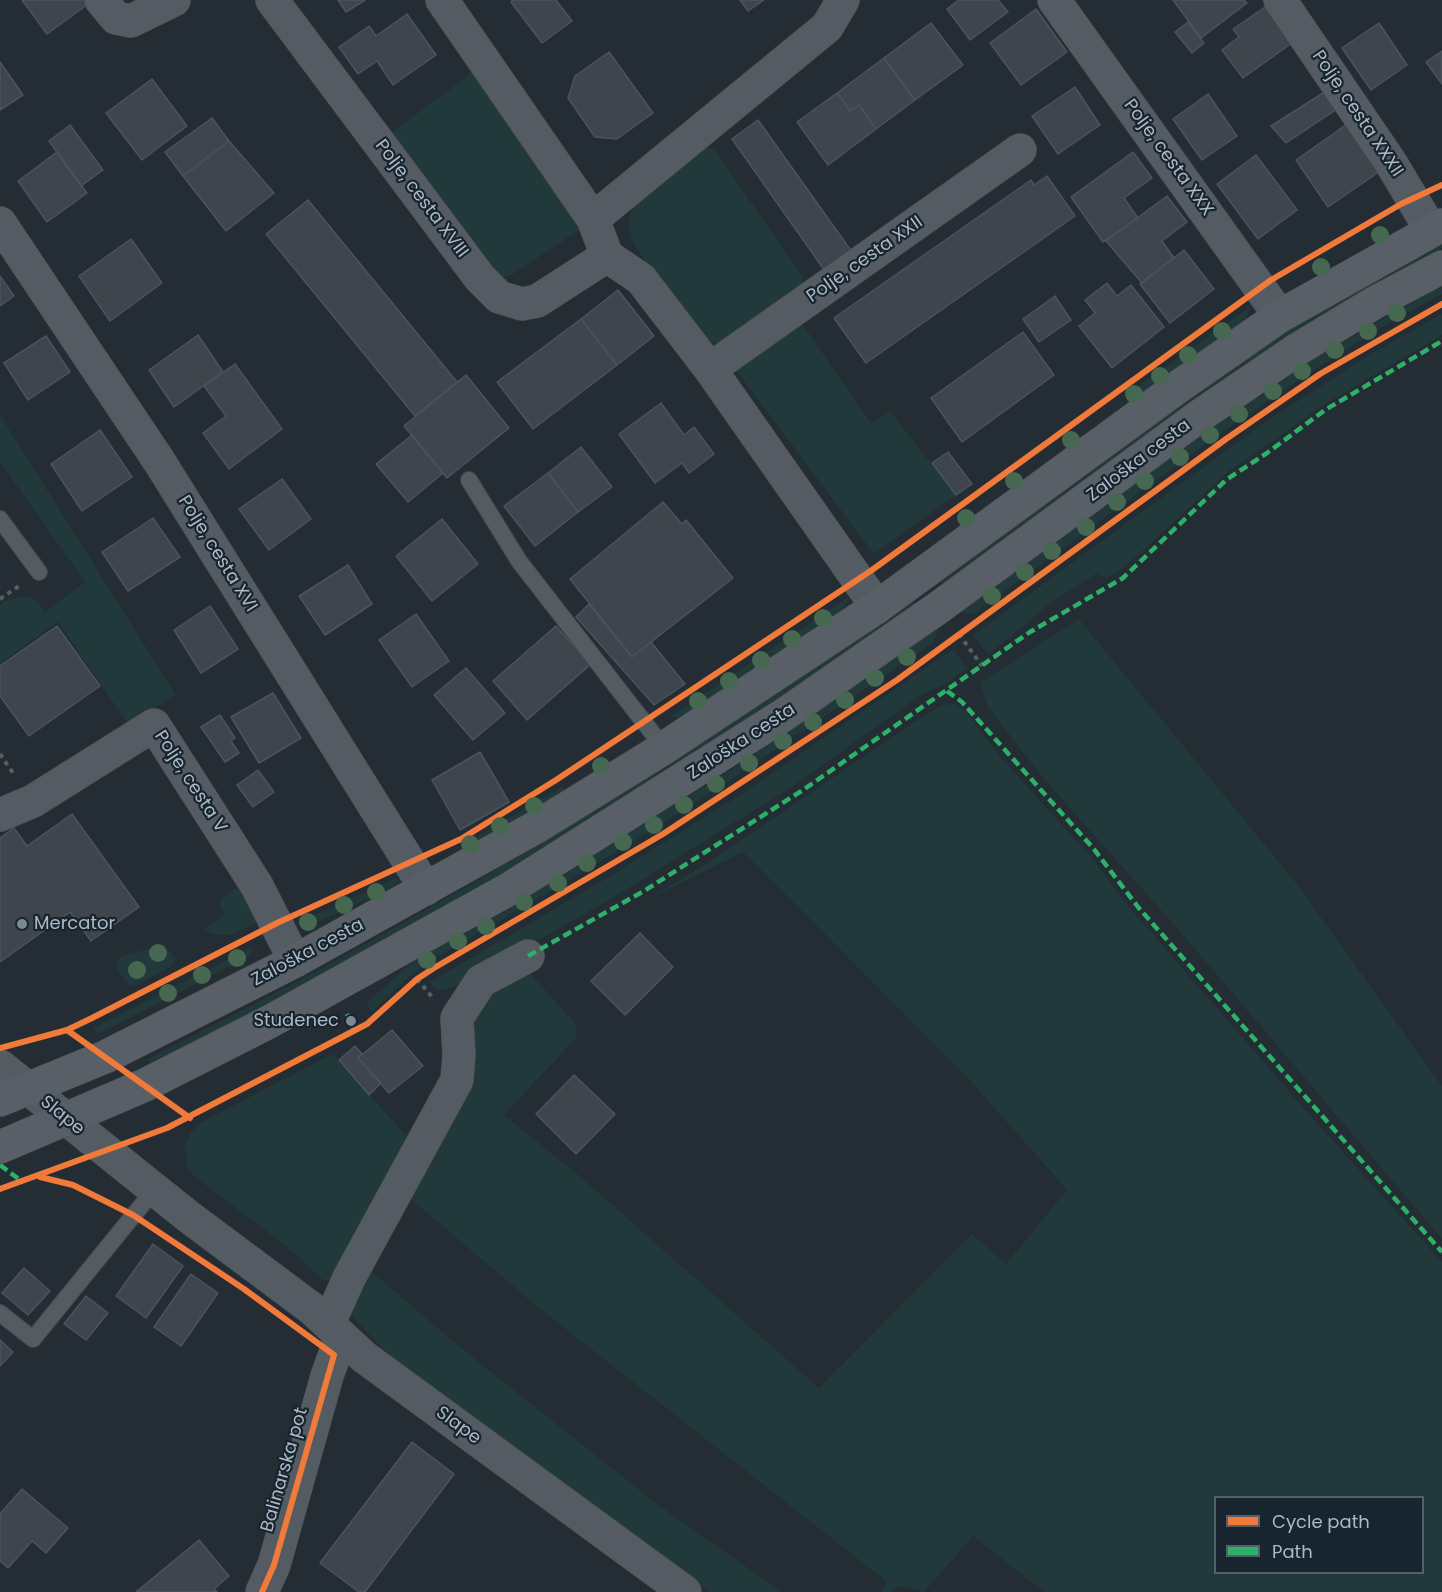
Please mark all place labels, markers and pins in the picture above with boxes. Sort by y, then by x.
place label: Mercator [34,913,115,935]
marker: Mercator [15,917,29,931]
place label: Studenec [253,1010,339,1032]
marker: Studenec [344,1014,358,1028]

